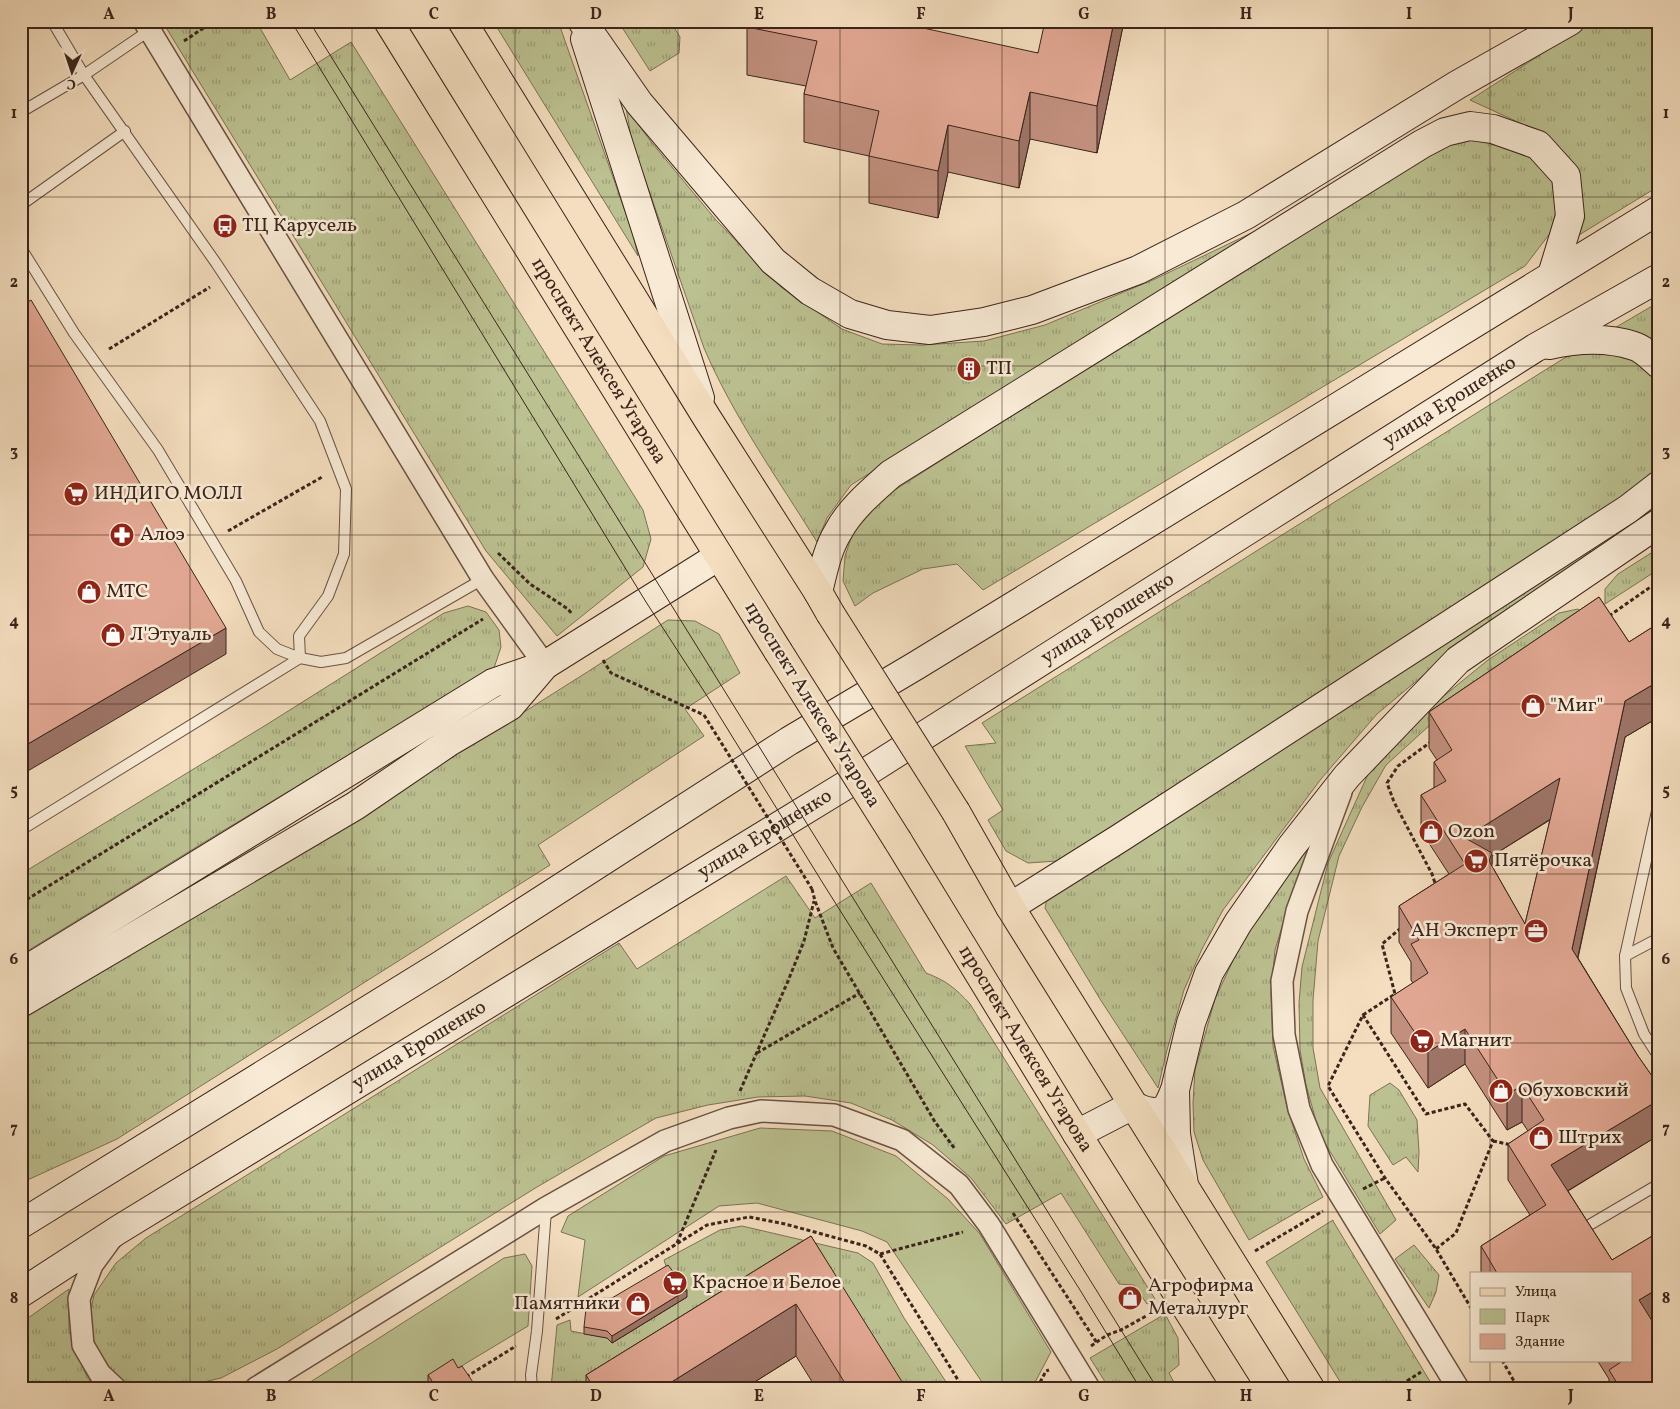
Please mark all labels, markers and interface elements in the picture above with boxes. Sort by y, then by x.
text: A [103,4,115,26]
text: B [266,4,277,26]
text: C [429,4,439,26]
text: D [590,4,602,26]
text: E [754,4,764,26]
text: F [916,4,926,26]
text: G [1078,4,1090,26]
text: H [1240,4,1252,26]
text: I [1406,4,1412,26]
text: J [1567,4,1574,26]
north arrow [48,48,98,98]
text: С [66,74,76,93]
text: 1 [11,103,17,125]
text: 1 [1663,103,1669,125]
place label: ТЦ Карусель [242,212,357,240]
bus stop icon: ТЦ Карусель [212,213,238,239]
street label: проспект Алексея Угарова [524,252,673,470]
text: 2 [10,272,18,294]
text: 2 [1662,272,1670,294]
street label: улица Ерошенко [1378,349,1522,455]
place label: ТП [986,355,1012,383]
building icon: ТП [956,356,982,382]
text: 3 [10,441,18,463]
text: 3 [1662,441,1670,463]
place label: ИНДИГО МОЛЛ [94,480,243,508]
supermarket icon: ИНДИГО МОЛЛ [63,481,89,507]
place label: Алоэ [140,521,185,549]
pharmacy icon: Алоэ [109,522,135,548]
street label: улица Ерошенко [1036,566,1180,672]
place label: МТС [106,578,148,606]
shop icon: МТС [76,579,102,605]
street label: проспект Алексея Угарова [737,597,887,813]
text: 4 [9,611,19,633]
text: 4 [1661,611,1671,633]
place label: Л'Этуаль [130,621,212,649]
shop icon: Л'Этуаль [100,622,126,648]
place label: "Миг" [1550,692,1603,720]
shop icon: "Миг" [1520,693,1546,719]
text: 5 [10,780,18,802]
text: 5 [1662,780,1670,802]
street label: улица Ерошенко [692,783,838,886]
place label: Ozon [1448,818,1495,846]
shop icon: Ozon [1418,819,1444,845]
place label: Пятёрочка [1494,847,1592,875]
supermarket icon: Пятёрочка [1463,848,1489,874]
place label: АН Эксперт [1411,917,1518,945]
office icon: АН Эксперт [1523,918,1549,944]
street label: проспект Алексея Угарова [951,940,1099,1158]
text: 6 [10,949,19,971]
text: 6 [1662,949,1671,971]
street label: улица Ерошенко [347,994,492,1098]
place label: Магнит [1440,1027,1512,1055]
supermarket icon: Магнит [1409,1028,1435,1054]
place label: Обуховский [1518,1077,1629,1105]
shop icon: Обуховский [1488,1078,1514,1104]
text: 7 [10,1118,18,1140]
text: 7 [1662,1118,1670,1140]
place label: Штрих [1558,1124,1622,1152]
shop icon: Штрих [1528,1125,1554,1151]
place label: Красное и Белое [692,1269,841,1297]
supermarket icon: Красное и Белое [662,1270,688,1296]
place label: Агрофирма Металлург [1148,1272,1254,1323]
legend [1470,1272,1632,1362]
text: Улица [1515,1282,1557,1303]
shop icon: Агрофирма Металлург [1117,1285,1143,1311]
text: 8 [10,1288,18,1310]
text: 8 [1662,1288,1670,1310]
place label: Памятники [514,1290,620,1318]
shop icon: Памятники [625,1291,651,1317]
text: Парк [1515,1308,1550,1329]
text: Здание [1515,1332,1565,1353]
text: A [103,1386,115,1408]
text: B [266,1386,277,1408]
text: C [429,1386,439,1408]
text: D [590,1386,602,1408]
text: E [754,1386,764,1408]
text: F [916,1386,926,1408]
text: G [1078,1386,1090,1408]
text: H [1240,1386,1252,1408]
text: I [1406,1386,1412,1408]
text: J [1567,1386,1574,1408]

